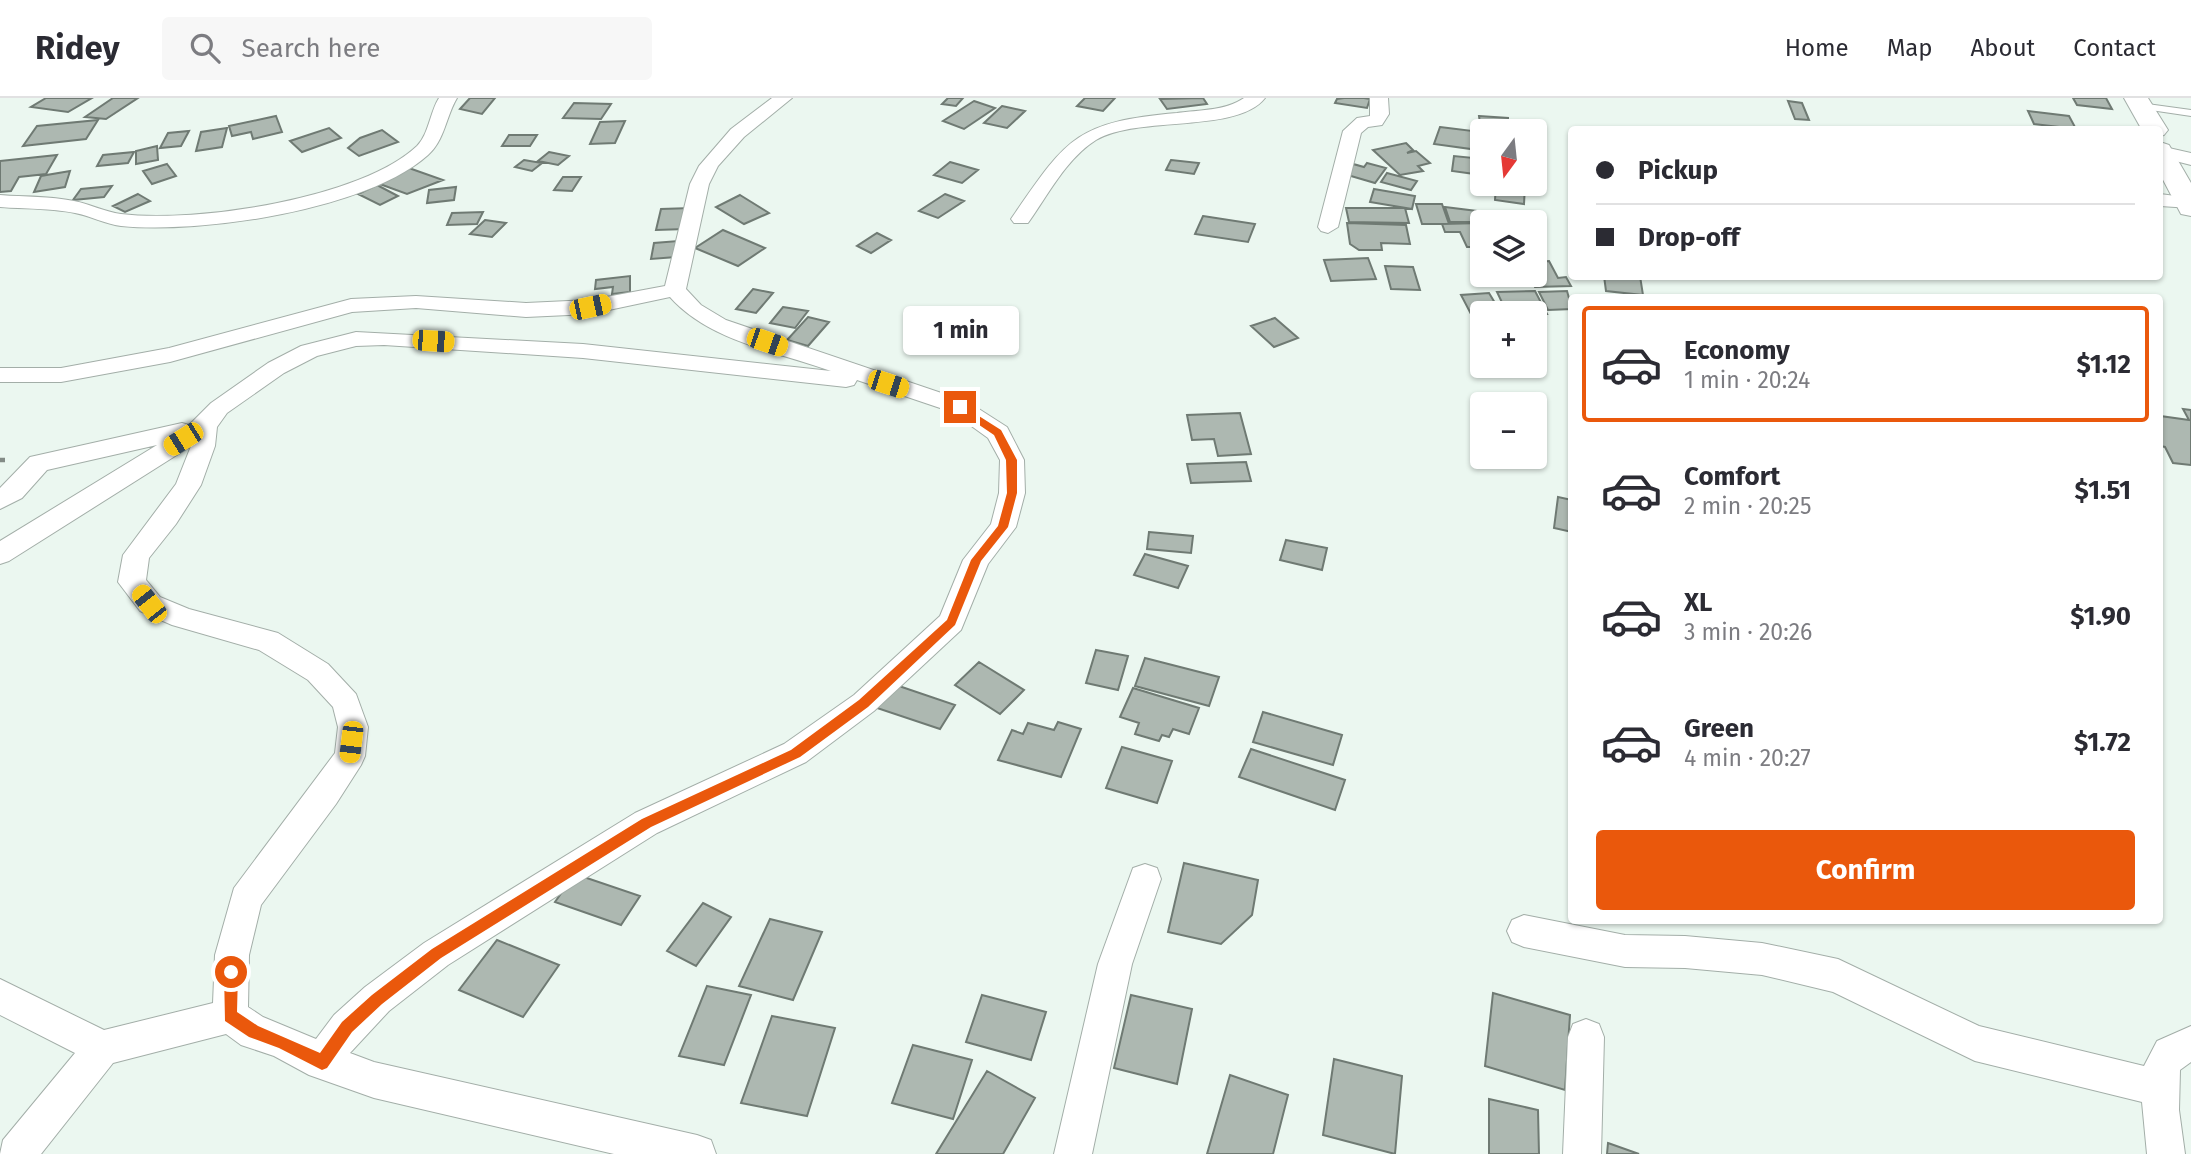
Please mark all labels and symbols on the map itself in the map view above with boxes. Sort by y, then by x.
north arrow [1470,119,1547,196]
car [568,292,613,322]
callout: 1 min [902,306,1018,354]
car [744,325,791,359]
car [412,329,455,353]
car [865,368,912,400]
route end [944,391,976,423]
car [160,419,207,459]
car [128,581,171,627]
car [339,720,364,764]
route start [215,956,247,988]

